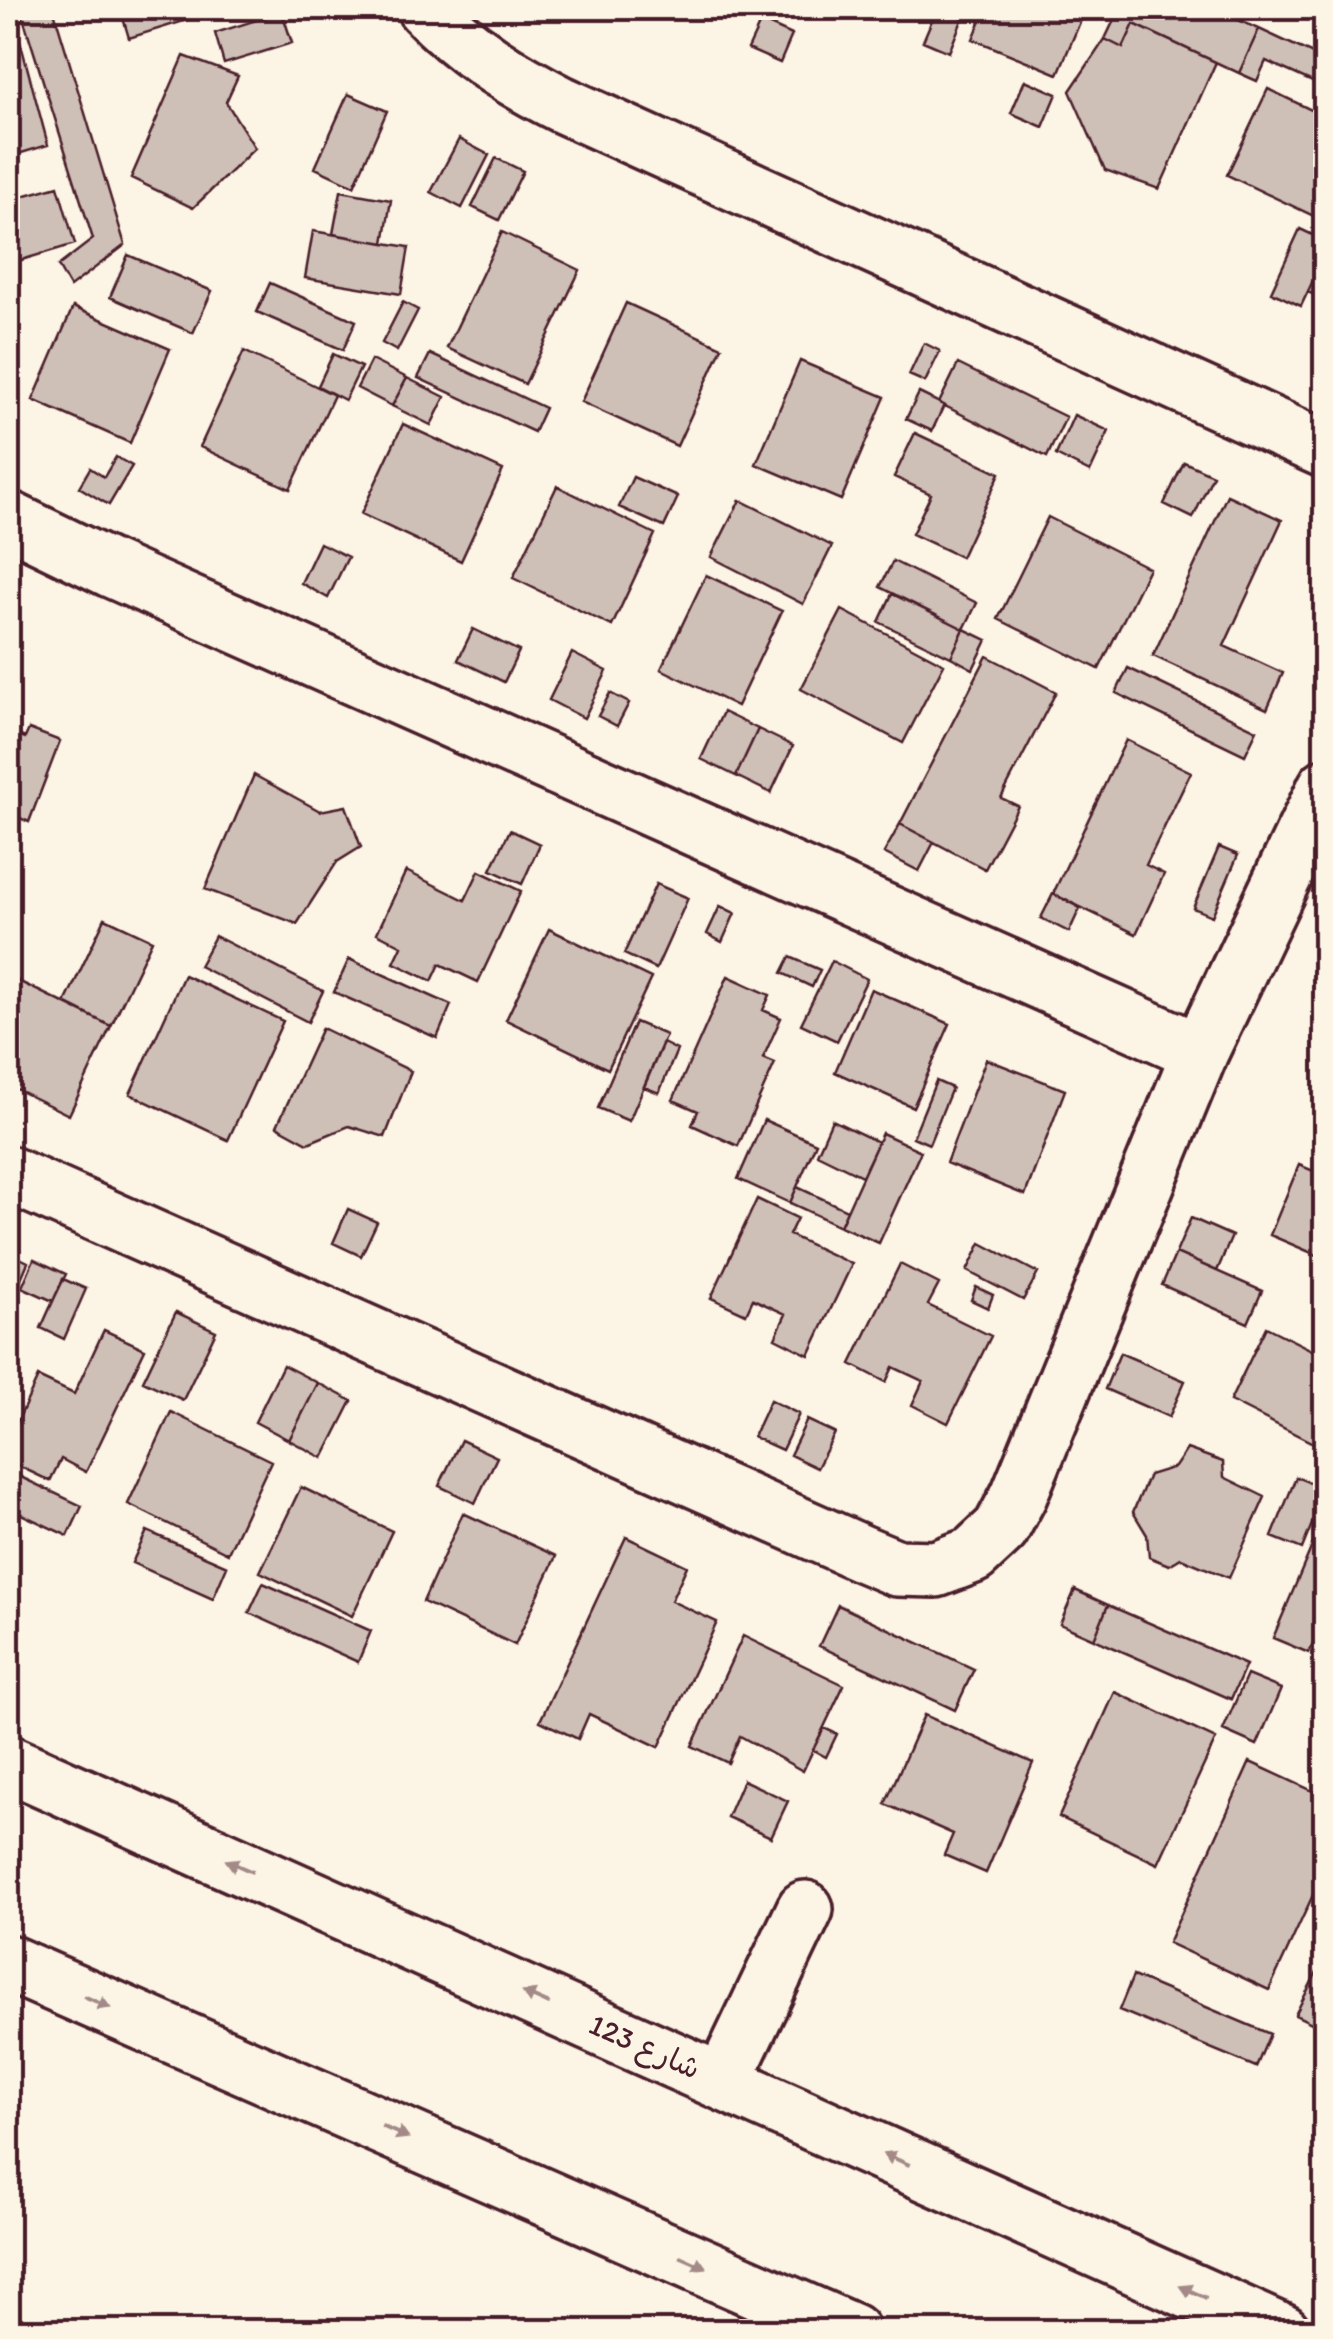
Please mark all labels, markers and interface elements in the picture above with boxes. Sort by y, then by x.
one-way arrow [224,1857,253,1874]
one-way arrow [521,1989,550,2006]
one-way arrow [82,1994,112,2010]
street label: شارع 123 [582,2005,706,2090]
one-way arrow [380,2124,410,2140]
one-way arrow [882,2150,911,2167]
one-way arrow [678,2254,708,2270]
one-way arrow [1178,2284,1208,2300]

